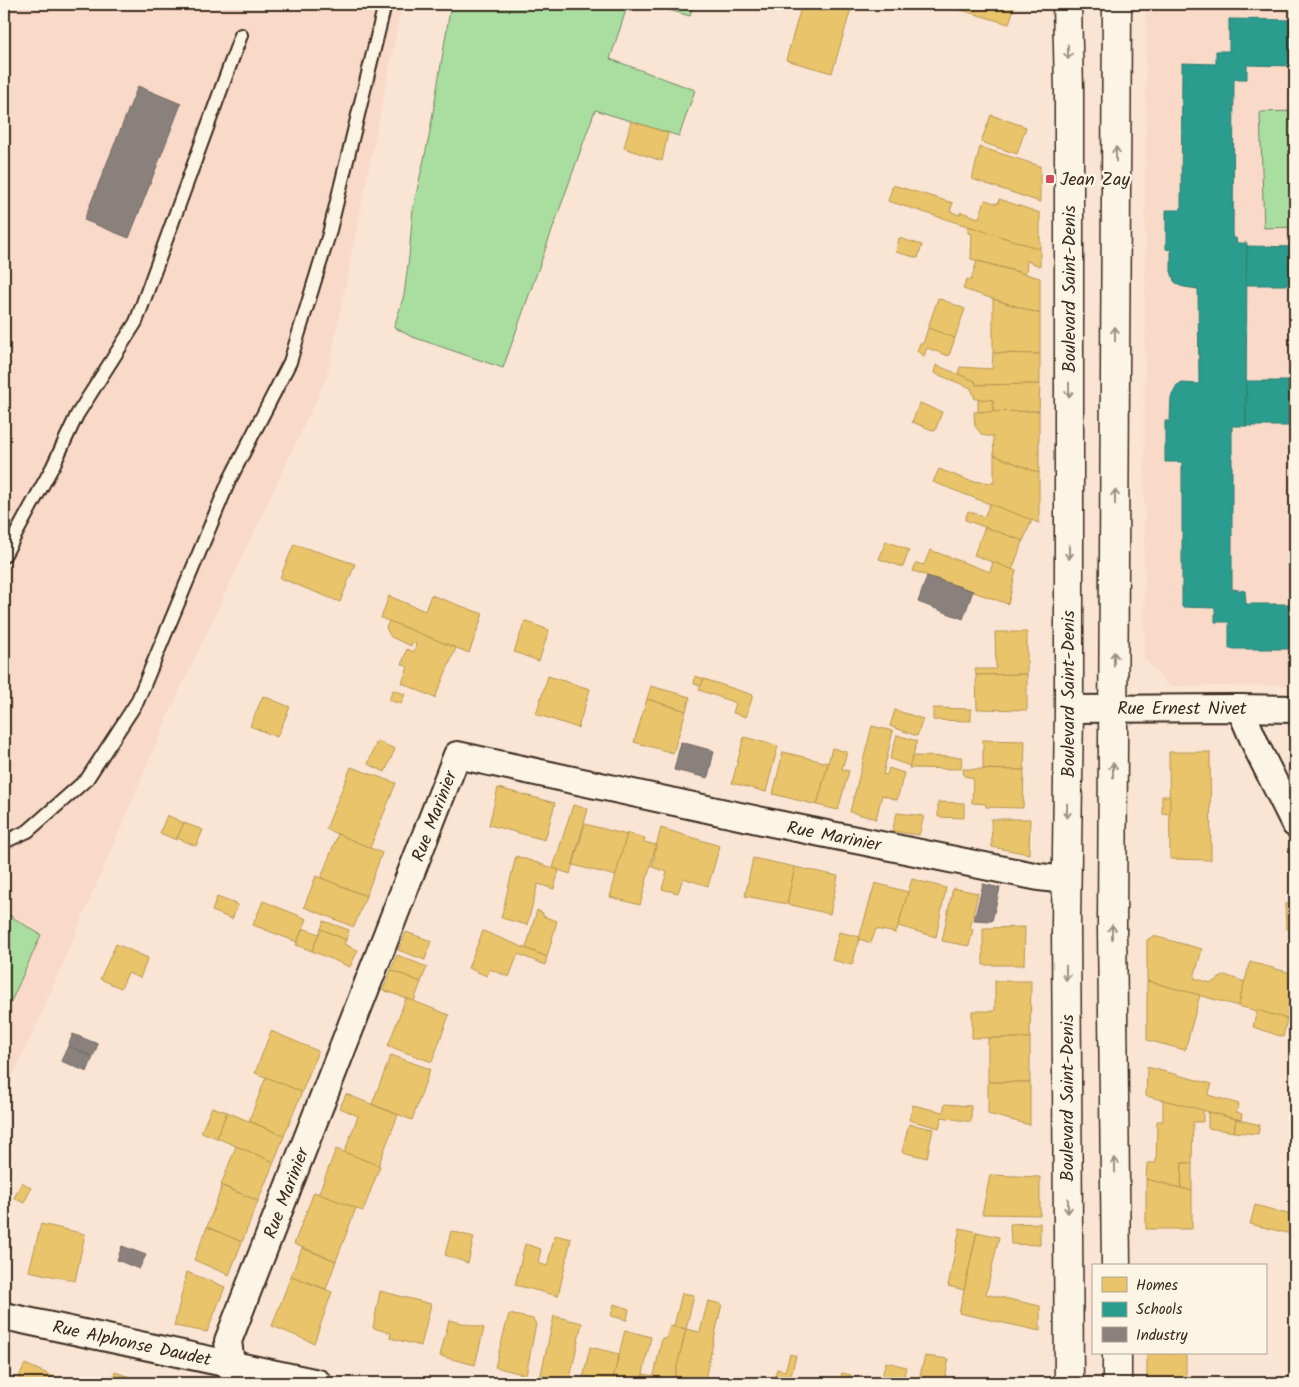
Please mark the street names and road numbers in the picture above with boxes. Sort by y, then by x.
street label: Boulevard Saint-Denis [1056,205,1085,373]
street label: Boulevard Saint-Denis [1055,610,1084,778]
street label: Rue Ernest Nivet [1117,695,1248,724]
street label: Rue Marinier [405,766,466,866]
street label: Rue Marinier [784,814,884,861]
street label: Boulevard Saint-Denis [1054,1014,1083,1182]
street label: Rue Marinier [257,1143,318,1243]
street label: Rue Alphonse Daudet [50,1313,215,1376]

